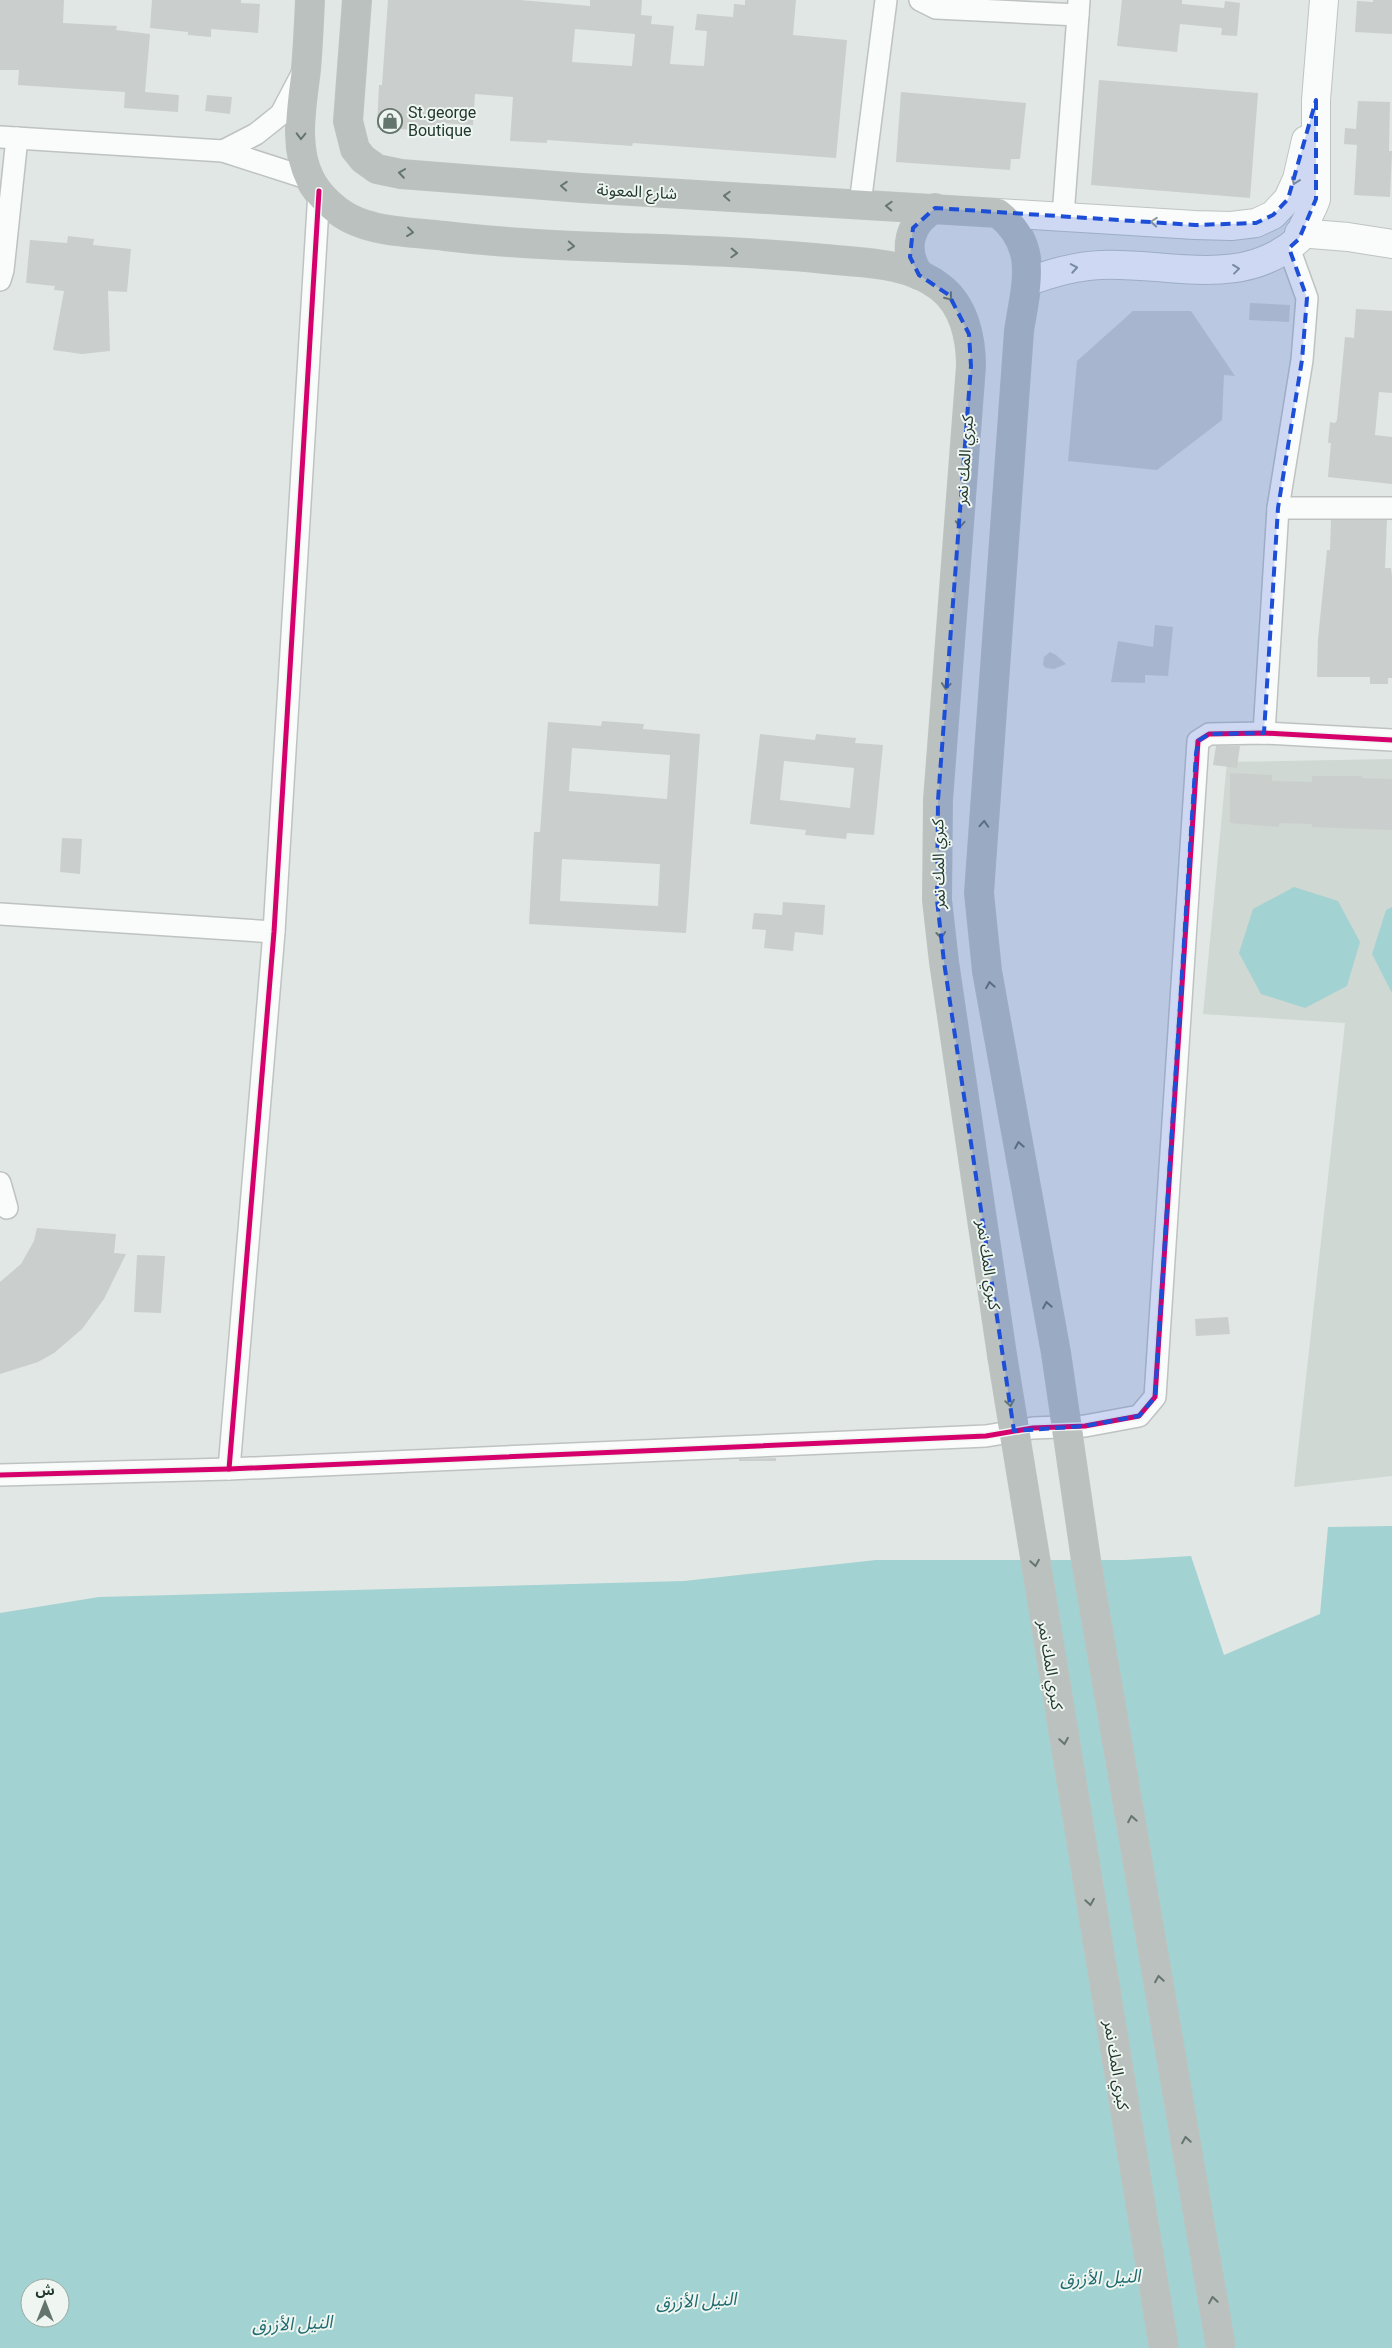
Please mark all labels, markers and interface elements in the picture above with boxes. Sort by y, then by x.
place label: St.george Boutique [408,103,476,140]
shop icon: St.george Boutique [377,108,403,134]
one-way arrow [296,132,306,140]
one-way arrow [398,168,406,179]
one-way arrow [1291,176,1301,185]
street label: شارع المعونة [596,180,678,206]
one-way arrow [560,181,568,192]
one-way arrow [722,191,730,202]
one-way arrow [885,200,893,211]
one-way arrow [1150,217,1158,228]
one-way arrow [406,226,414,237]
one-way arrow [568,240,576,251]
one-way arrow [730,247,738,258]
one-way arrow [1069,264,1078,274]
one-way arrow [1232,264,1240,275]
one-way arrow [944,291,952,300]
street label: كبري المك نمر [952,414,980,507]
one-way arrow [955,520,966,528]
one-way arrow [941,682,952,690]
street label: كبري المك نمر [928,818,952,910]
one-way arrow [978,819,989,827]
one-way arrow [935,931,946,939]
one-way arrow [985,981,995,990]
one-way arrow [1014,1141,1024,1150]
street label: كبري المك نمر [970,1218,1004,1312]
one-way arrow [1043,1301,1053,1309]
one-way arrow [1004,1399,1014,1407]
one-way arrow [1029,1559,1039,1568]
street label: كبري المك نمر [1031,1618,1067,1712]
one-way arrow [1058,1737,1068,1746]
one-way arrow [1127,1815,1137,1824]
one-way arrow [1084,1897,1094,1906]
one-way arrow [1155,1975,1165,1984]
street label: كبري المك نمر [1097,2018,1133,2112]
one-way arrow [1182,2135,1192,2144]
water label: النيل الأزرق [1059,2265,1143,2291]
north arrow [20,2278,70,2328]
text: ش [35,2282,55,2298]
water label: النيل الأزرق [655,2288,739,2314]
one-way arrow [1208,2296,1219,2304]
water label: النيل الأزرق [251,2311,335,2337]

